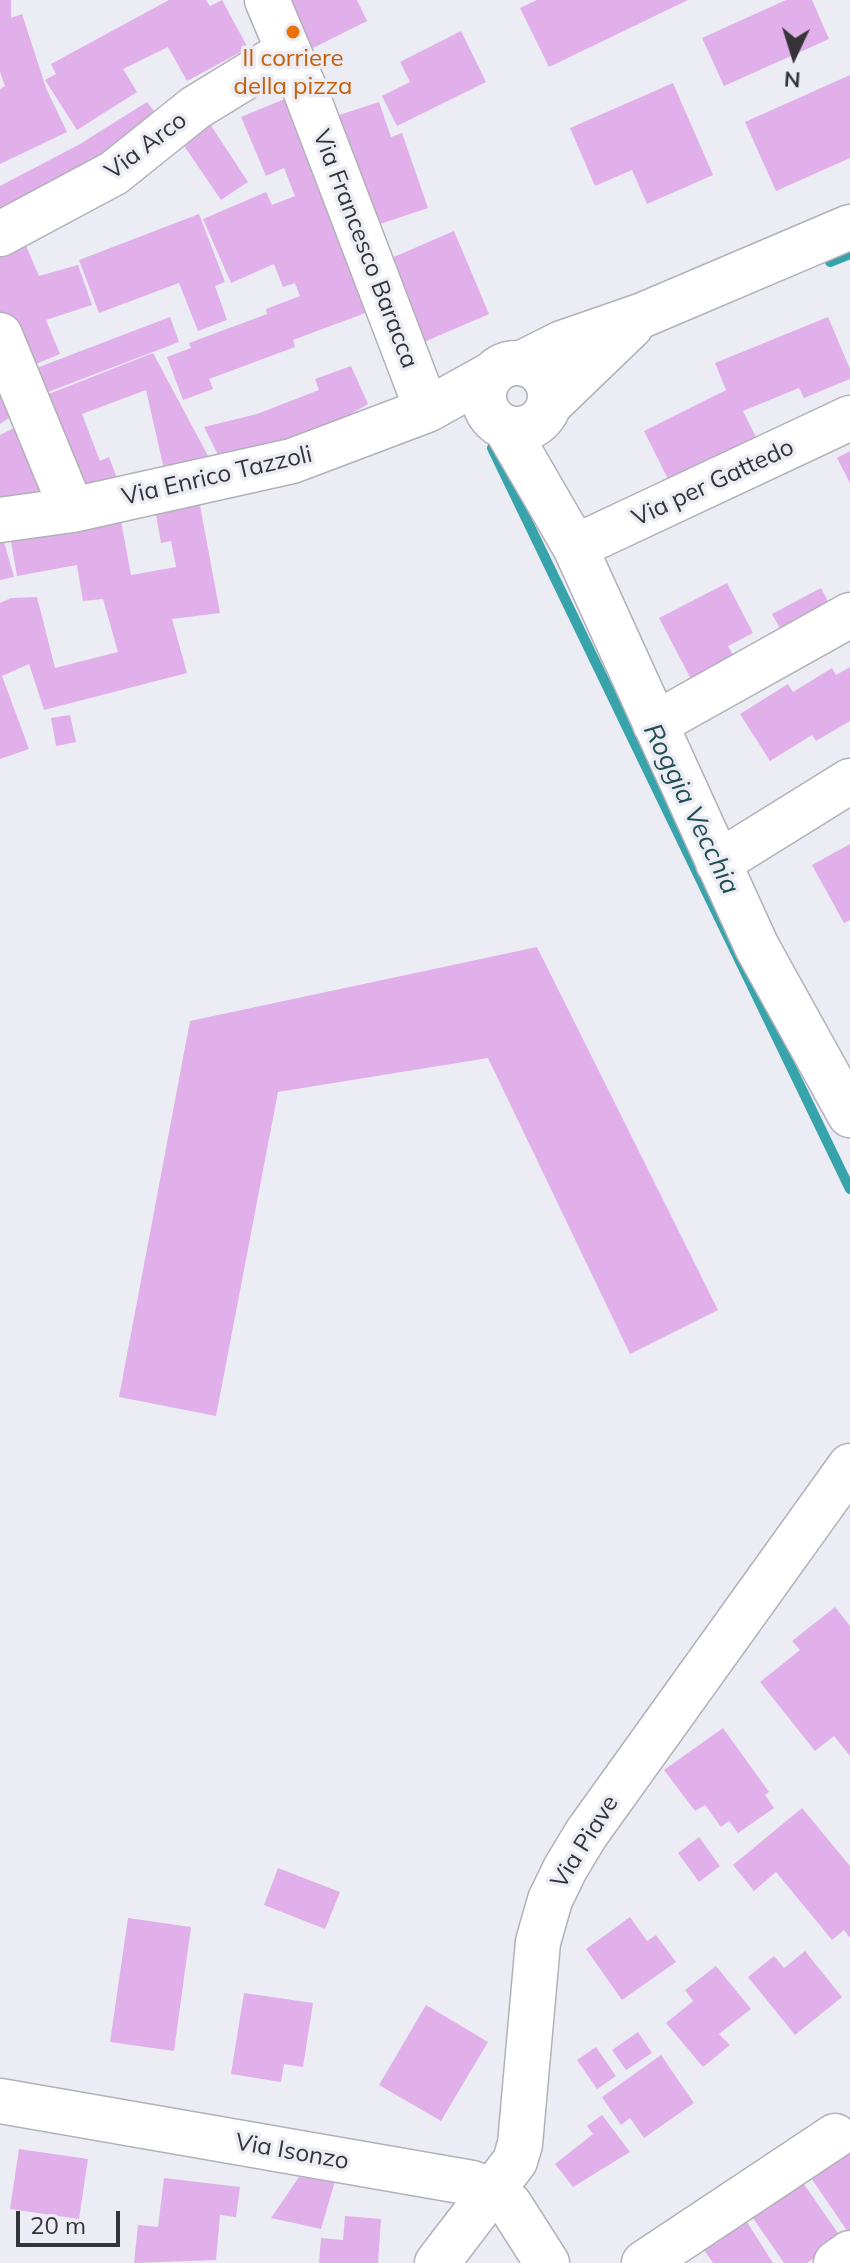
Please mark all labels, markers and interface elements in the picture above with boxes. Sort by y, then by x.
north arrow [754,16,834,96]
marker: Il corriere della pizza [284,23,302,41]
place label: Il corriere della pizza [234,45,352,101]
text: N [783,65,802,94]
street label: Via Arco [100,106,192,186]
street label: Via Francesco Baracca [306,126,424,372]
street label: Via per Gattedo [628,433,798,533]
street label: Via Enrico Tazzoli [119,440,315,512]
water label: Roggia Vecchia [636,719,746,899]
street label: Via Piave [545,1790,625,1894]
street label: Via Isonzo [233,2128,351,2176]
scale bar [20,2195,124,2245]
text: 20 m [30,2210,86,2240]

